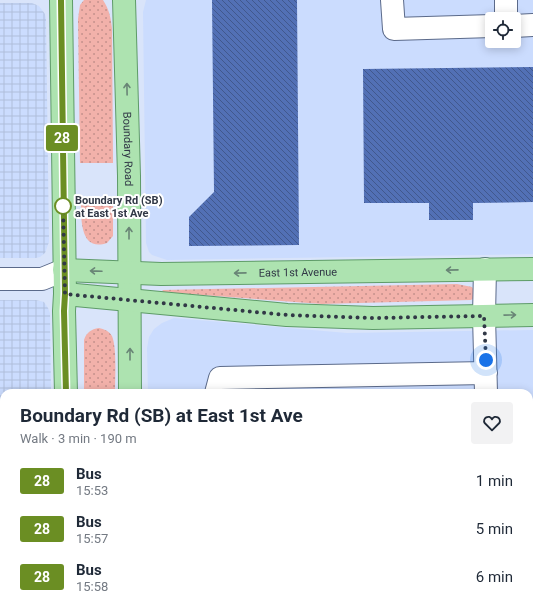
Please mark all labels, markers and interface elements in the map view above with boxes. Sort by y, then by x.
map controls [485,12,521,48]
button: locate [485,12,521,48]
one-way arrow [123,83,131,96]
street label: Boundary Road [121,111,136,186]
line badge: 28 [44,125,80,151]
text: 28 [54,130,70,146]
place label: Boundary Rd (SB) at East 1st Ave [75,194,163,220]
marker: Boundary Rd (SB) at East 1st Ave [54,197,72,215]
one-way arrow [125,227,133,240]
street label: East 1st Avenue [259,265,337,279]
one-way arrow [446,266,459,274]
one-way arrow [90,267,103,275]
one-way arrow [234,269,247,277]
one-way arrow [503,312,516,319]
one-way arrow [126,348,134,361]
your location [476,350,496,370]
button: heart [471,402,513,444]
text: Boundary Rd (SB) at East 1st Ave [20,404,303,427]
text: Walk · 3 min · 190 m [20,431,137,446]
text: Bus [76,465,102,483]
text: 1 min [476,472,513,490]
text: 28 [34,473,50,489]
text: 15:53 [76,483,108,498]
text: Bus [76,513,102,531]
text: 5 min [476,520,513,538]
text: 28 [34,521,50,537]
text: 15:57 [76,531,108,546]
text: Bus [76,561,102,579]
text: 6 min [476,568,513,586]
text: 28 [34,569,50,585]
text: 15:58 [76,579,108,594]

